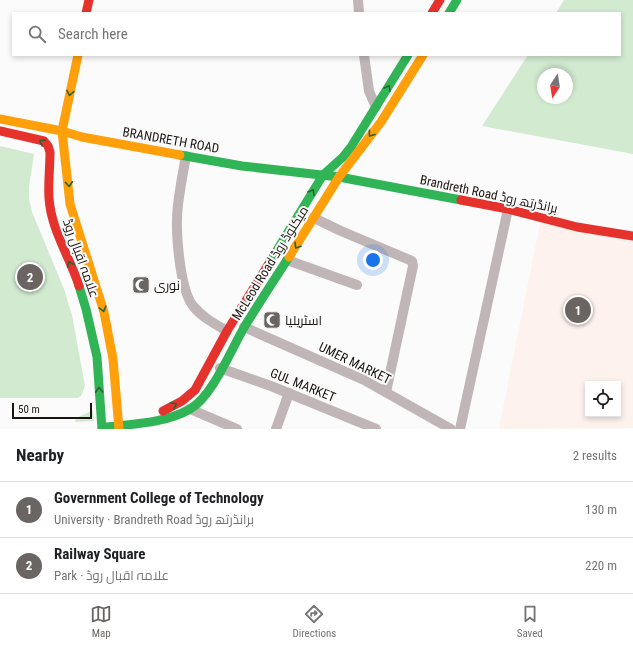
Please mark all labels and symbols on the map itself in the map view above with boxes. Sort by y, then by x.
north arrow [537,68,573,104]
one-way arrow [383,85,391,92]
one-way arrow [67,90,75,96]
street label: BRANDRETH ROAD [122,124,220,156]
one-way arrow [369,130,376,137]
one-way arrow [39,139,46,147]
street label: Brandreth Road برانڈرتھ روڈ [419,172,559,216]
one-way arrow [64,181,73,187]
one-way arrow [308,189,315,196]
street label: McLeod Road میکلوڈ روڈ [229,203,311,323]
street label: علامہ اقبال روڈ [59,217,102,300]
one-way arrow [294,242,301,249]
your location [363,250,383,270]
one-way arrow [67,261,75,269]
pin: 2 [17,262,43,292]
mosque icon: نوری [131,275,151,295]
place label: نوری [154,278,180,293]
pin: 1 [565,295,591,325]
one-way arrow [98,306,106,312]
mosque icon: اسٹریلیا [262,310,282,330]
place label: اسٹریلیا [285,313,322,328]
street label: UMER MARKET [317,339,394,387]
street label: GUL MARKET [268,365,338,405]
one-way arrow [94,387,103,393]
scale bar [12,401,92,420]
one-way arrow [170,402,177,410]

